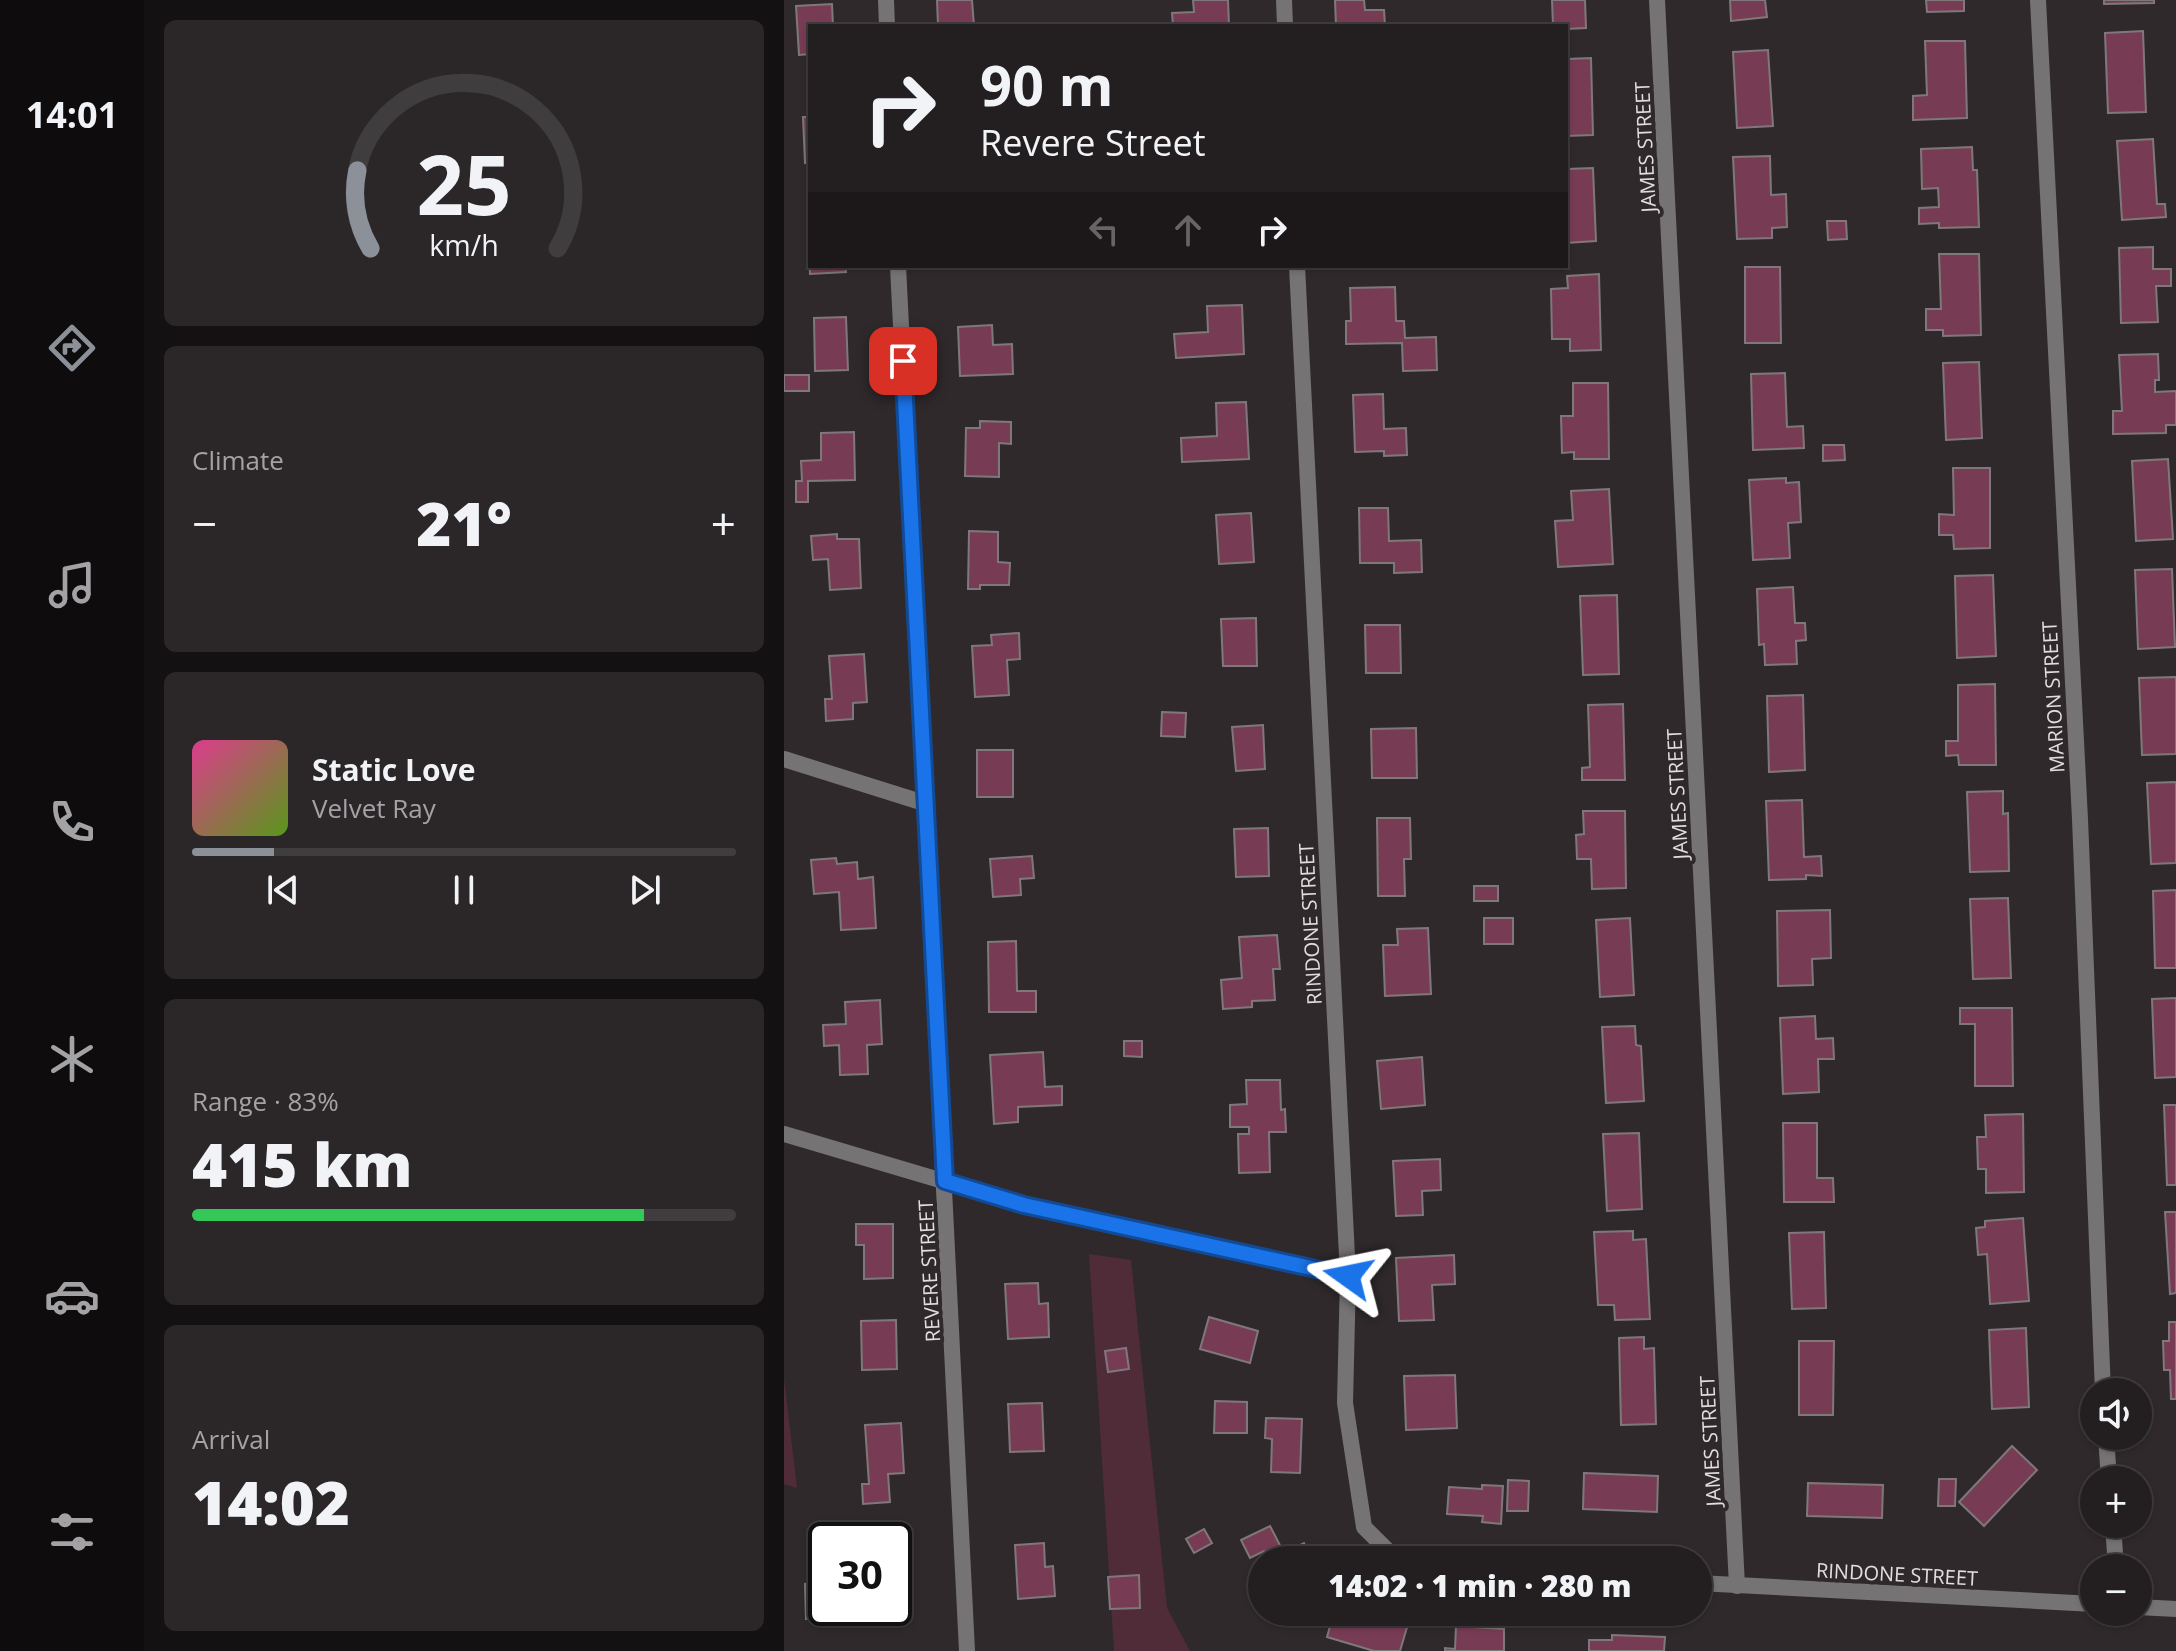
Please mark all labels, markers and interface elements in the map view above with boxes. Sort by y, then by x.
text: 90 m [980,46,1114,122]
icon: right [848,56,952,160]
street label: JAMES STREET [1628,81,1662,215]
text: 14:01 [26,90,118,139]
text: Revere Street [980,118,1205,167]
text: 25 [416,126,512,239]
icon: left [1082,208,1126,252]
icon: ahead [1166,208,1210,252]
icon: right [1250,208,1294,252]
text: km/h [429,225,499,264]
icon: directions [44,320,100,376]
pin [869,327,937,395]
icon: arrive [881,339,925,383]
text: Climate [192,442,284,478]
text: 21° [416,482,512,564]
text: − [192,493,217,553]
text: + [711,493,736,553]
icon: music [44,557,100,613]
street label: MARION STREET [2036,620,2070,774]
street label: JAMES STREET [1660,728,1694,862]
text: Static Love [312,749,475,790]
text: Velvet Ray [312,790,436,826]
icon: phone [44,794,100,850]
street label: RINDONE STREET [1292,842,1328,1006]
icon: previous [261,868,305,912]
icon: pause [442,868,486,912]
icon: next [623,868,667,912]
icon: climate [44,1031,100,1087]
text: Range · 83% [192,1083,339,1119]
text: 415 km [192,1123,413,1205]
street label: REVERE STREET [912,1199,946,1343]
position arrow [1306,1234,1390,1318]
icon: car [44,1268,100,1324]
street label: JAMES STREET [1693,1375,1727,1509]
map controls [2080,1378,2152,1626]
button: sound [2080,1378,2152,1450]
text: Arrival [192,1421,270,1457]
text: 14:02 [192,1461,350,1543]
button: + [2080,1466,2152,1538]
icon: filters [44,1504,100,1560]
speed limit sign: 30 [808,1522,912,1626]
button: − [2080,1554,2152,1626]
street label: RINDONE STREET [1815,1556,1979,1592]
text: 14:02 · 1 min · 280 m [1328,1565,1632,1606]

